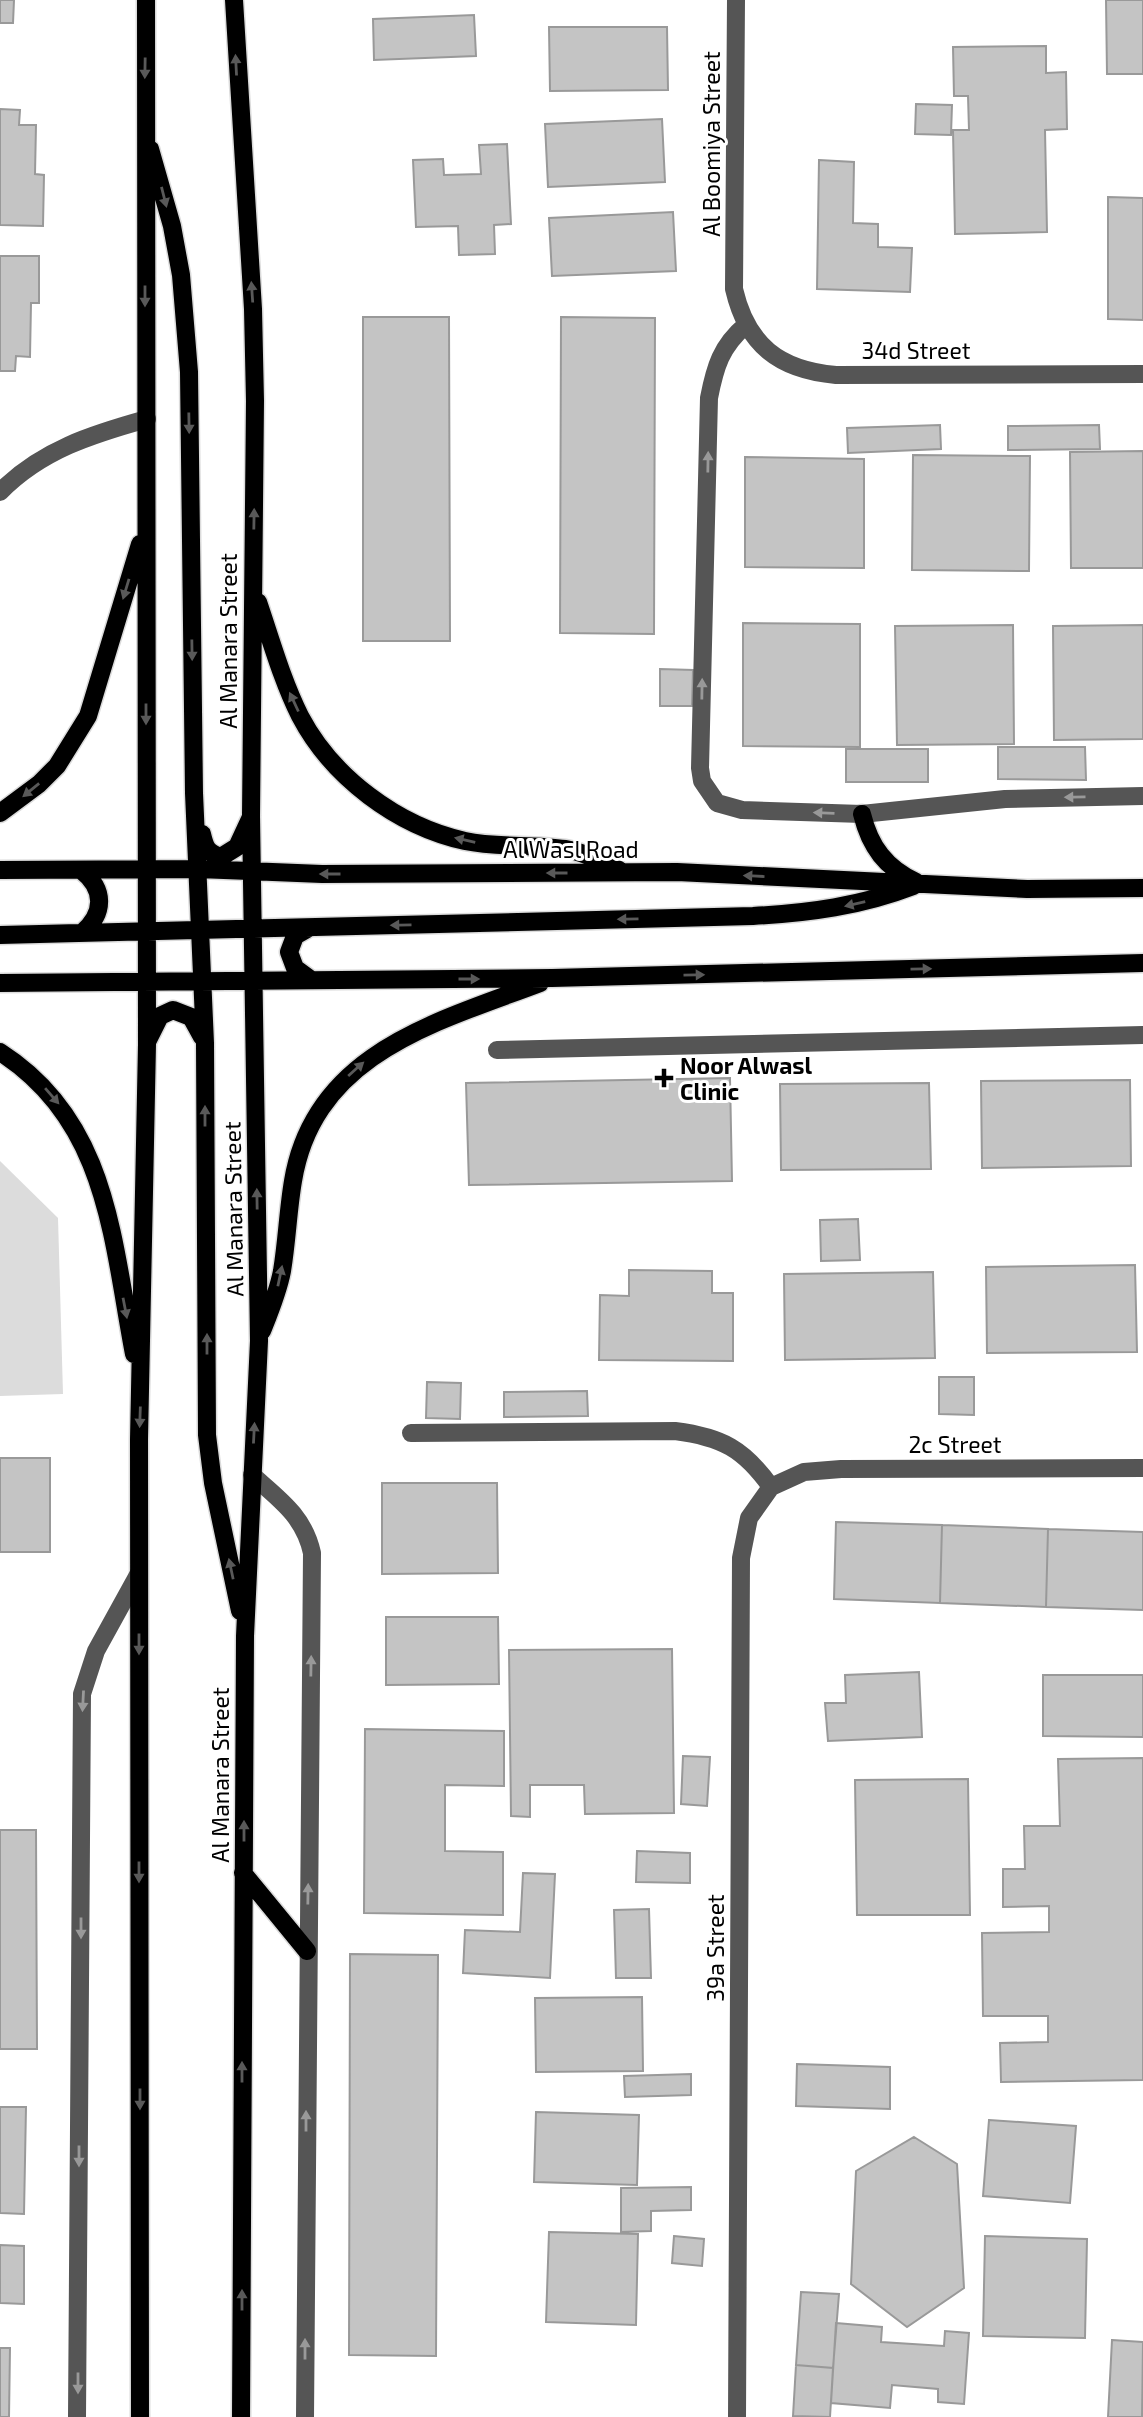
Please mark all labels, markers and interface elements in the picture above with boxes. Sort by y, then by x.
street label: Al Boomiya Street [697,51,725,237]
one-way arrow [230,54,241,76]
one-way arrow [139,57,151,79]
one-way arrow [159,186,170,208]
one-way arrow [246,281,257,303]
one-way arrow [139,285,151,307]
street label: 34d Street [861,336,971,364]
one-way arrow [183,412,195,434]
one-way arrow [702,450,713,472]
one-way arrow [248,508,260,530]
street label: Al Manara Street [214,553,242,729]
one-way arrow [121,579,131,600]
one-way arrow [186,639,198,661]
one-way arrow [697,678,708,700]
one-way arrow [288,692,300,712]
one-way arrow [140,704,152,726]
one-way arrow [22,783,40,798]
one-way arrow [1064,792,1086,803]
one-way arrow [812,807,834,818]
one-way arrow [454,834,476,845]
street label: Al Wasl Road [503,835,639,863]
one-way arrow [546,867,568,879]
one-way arrow [319,868,341,880]
one-way arrow [742,870,764,881]
one-way arrow [844,899,866,910]
one-way arrow [617,914,639,925]
one-way arrow [389,920,411,931]
one-way arrow [911,963,933,975]
one-way arrow [683,969,705,980]
one-way arrow [459,973,481,985]
place label: Noor Alwasl Clinic [680,1051,813,1105]
one-way arrow [347,1061,365,1077]
marker: Noor Alwasl Clinic [654,1068,674,1088]
one-way arrow [44,1087,60,1105]
one-way arrow [199,1105,211,1127]
street label: Al Manara Street [217,1121,249,1297]
one-way arrow [251,1188,263,1210]
one-way arrow [275,1265,286,1287]
one-way arrow [120,1297,131,1319]
one-way arrow [201,1332,212,1354]
one-way arrow [134,1406,145,1428]
one-way arrow [249,1421,260,1443]
street label: 2c Street [908,1430,1002,1458]
one-way arrow [225,1558,236,1580]
one-way arrow [133,1634,145,1656]
one-way arrow [305,1655,316,1677]
street label: Al Manara Street [206,1687,234,1863]
one-way arrow [77,1690,88,1712]
one-way arrow [238,1820,250,1842]
one-way arrow [133,1861,145,1883]
one-way arrow [302,1883,314,1905]
street label: 39a Street [701,1894,729,2002]
one-way arrow [75,1918,87,1940]
one-way arrow [236,2061,248,2083]
one-way arrow [134,2089,146,2111]
one-way arrow [300,2110,312,2132]
one-way arrow [73,2145,85,2167]
one-way arrow [236,2289,248,2311]
one-way arrow [299,2338,311,2360]
one-way arrow [72,2373,84,2395]

